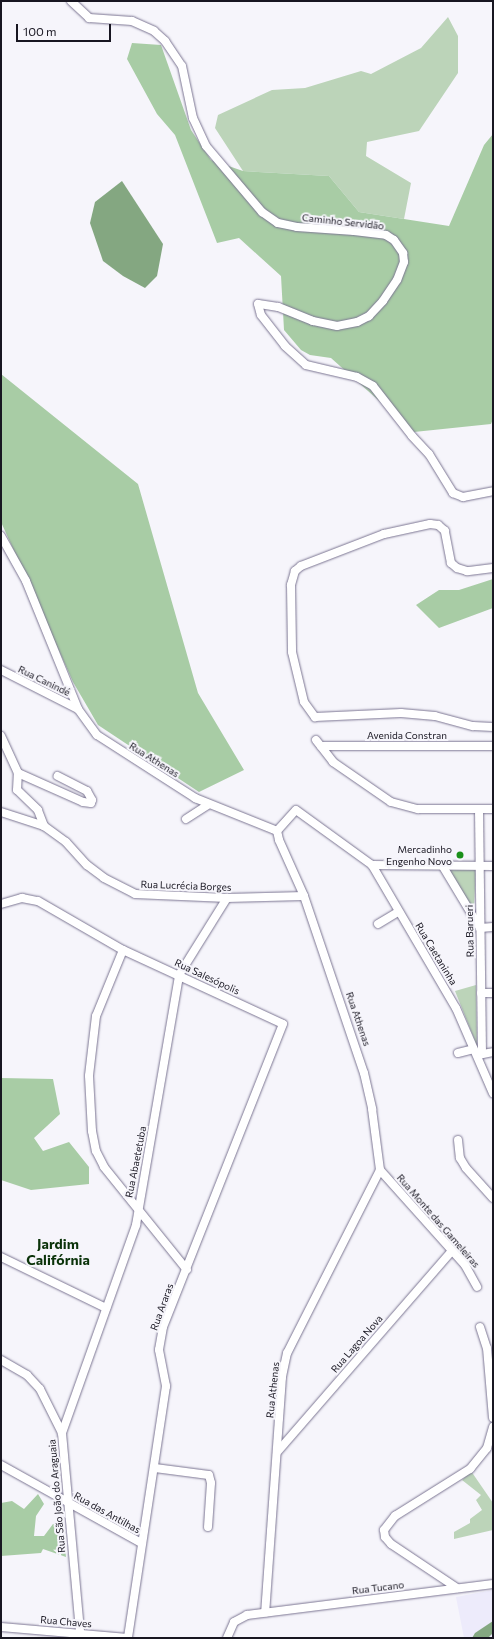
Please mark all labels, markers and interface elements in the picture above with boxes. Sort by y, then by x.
scale bar [18,16,113,42]
text: 100 m [23,24,57,38]
street label: Caminho Servidão [301,212,385,232]
street label: Rua Canindé [16,663,72,699]
street label: Avenida Constran [367,730,447,742]
street label: Rua Athenas [127,740,181,780]
place label: Mercadinho Engenho Novo [386,843,452,866]
marker: Mercadinho Engenho Novo [455,850,465,860]
street label: Rua Lucrécia Borges [140,878,232,894]
street label: Rua Barueri [464,905,476,957]
street label: Rua Caetaninha [413,920,459,988]
street label: Rua Salesópolis [173,957,241,997]
street label: Rua Athenas [343,990,373,1048]
street label: Rua Abaetetuba [123,1125,149,1199]
street label: Rua Monte das Gameleiras [394,1172,482,1270]
district label: Jardim Califórnia [26,1236,90,1268]
street label: Rua Araras [148,1282,176,1332]
street label: Rua Lagoa Nova [329,1313,385,1375]
street label: Rua Athenas [264,1361,282,1419]
street label: Rua São João do Araguaia [46,1439,68,1553]
street label: Rua das Antilhas [72,1490,142,1536]
street label: Rua Tucano [351,1579,405,1597]
street label: Rua Chaves [40,1614,92,1630]

